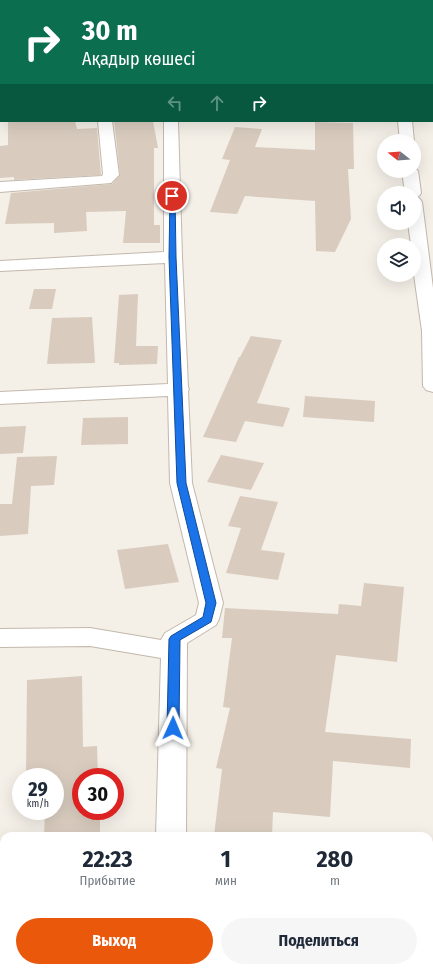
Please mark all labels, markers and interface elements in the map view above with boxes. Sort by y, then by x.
text: 30 m [82,14,138,47]
icon: right [16,16,68,68]
text: Ақадыр көшесі [82,48,195,70]
icon: left [164,92,186,114]
icon: ahead [206,92,228,114]
icon: right [248,92,270,114]
north arrow [377,134,421,178]
map controls [377,134,421,282]
pin [155,179,189,213]
icon: arrive [161,185,183,207]
button: sound [377,186,421,230]
button: layers [377,238,421,282]
position arrow [152,707,194,749]
speed limit sign: 30 [72,768,124,820]
text: 29 [28,777,48,801]
text: km/h [27,798,49,810]
text: 22:23 [82,845,133,873]
text: 1 [221,845,231,873]
text: 280 [316,845,353,873]
text: Прибытие [80,873,135,888]
text: мин [215,873,237,888]
text: m [330,873,340,888]
button: Выход [16,918,213,964]
button: Поделиться [221,918,417,964]

